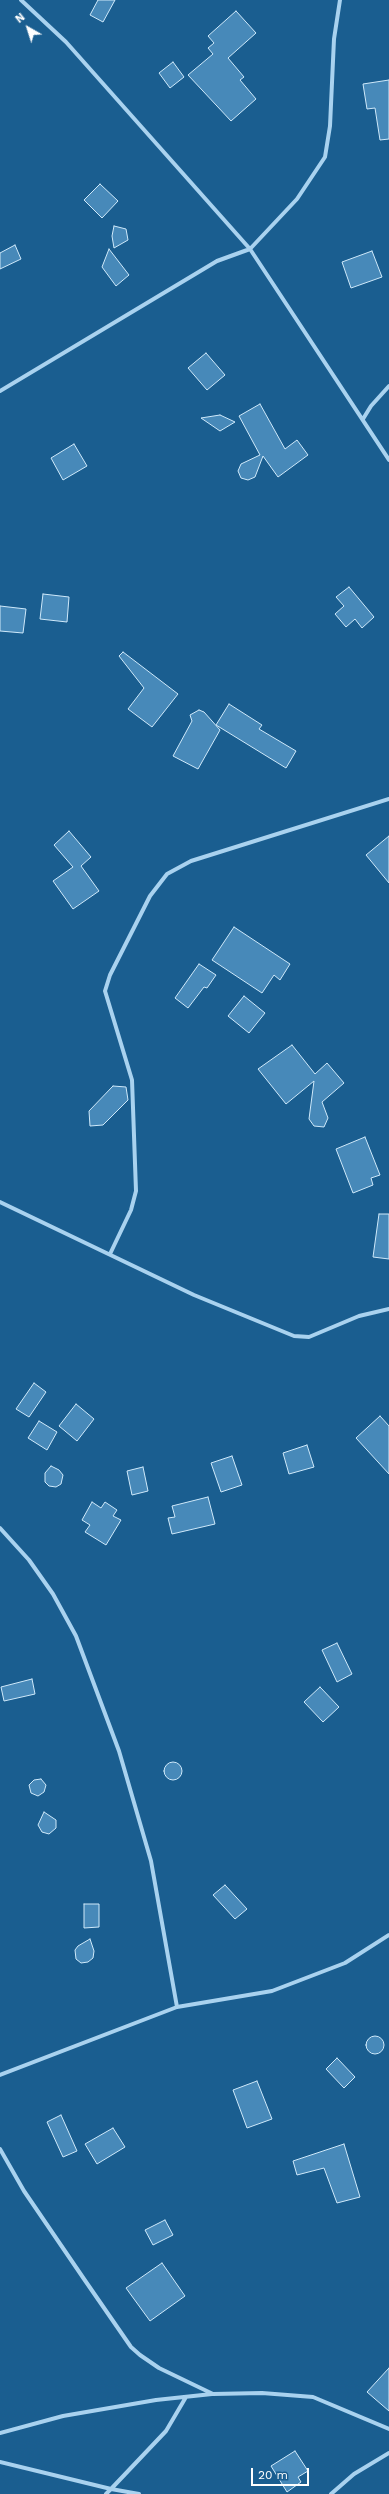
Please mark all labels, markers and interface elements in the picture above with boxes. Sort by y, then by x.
north arrow [8,8,48,48]
text: N [13,11,27,26]
scale bar [253,2460,311,2486]
text: 20 m [258,2468,288,2482]

